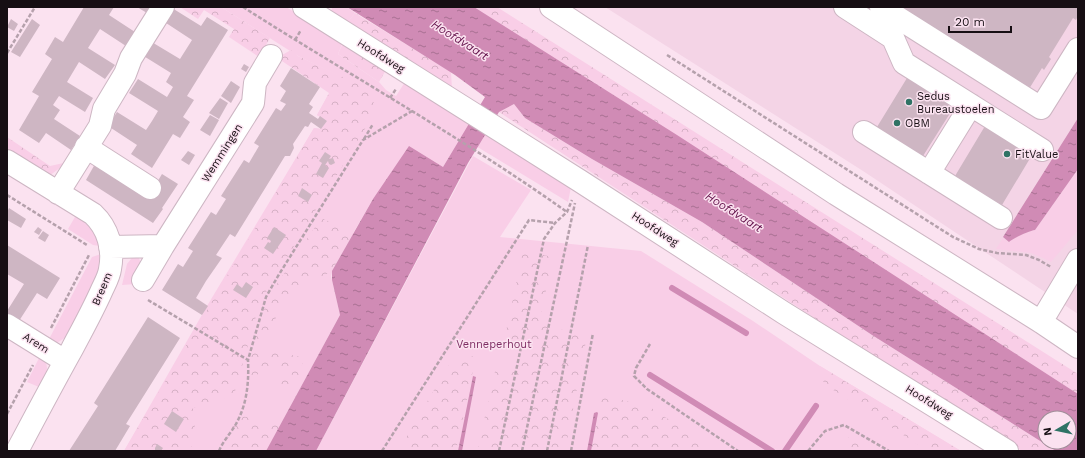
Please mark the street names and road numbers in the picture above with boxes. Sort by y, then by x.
street label: Hoofdweg [355,36,407,76]
street label: Wemmingen [199,121,245,185]
street label: Hoofdweg [629,209,681,249]
street label: Breem [89,271,115,307]
street label: Arem [21,330,51,356]
street label: Hoofdweg [903,382,955,422]

